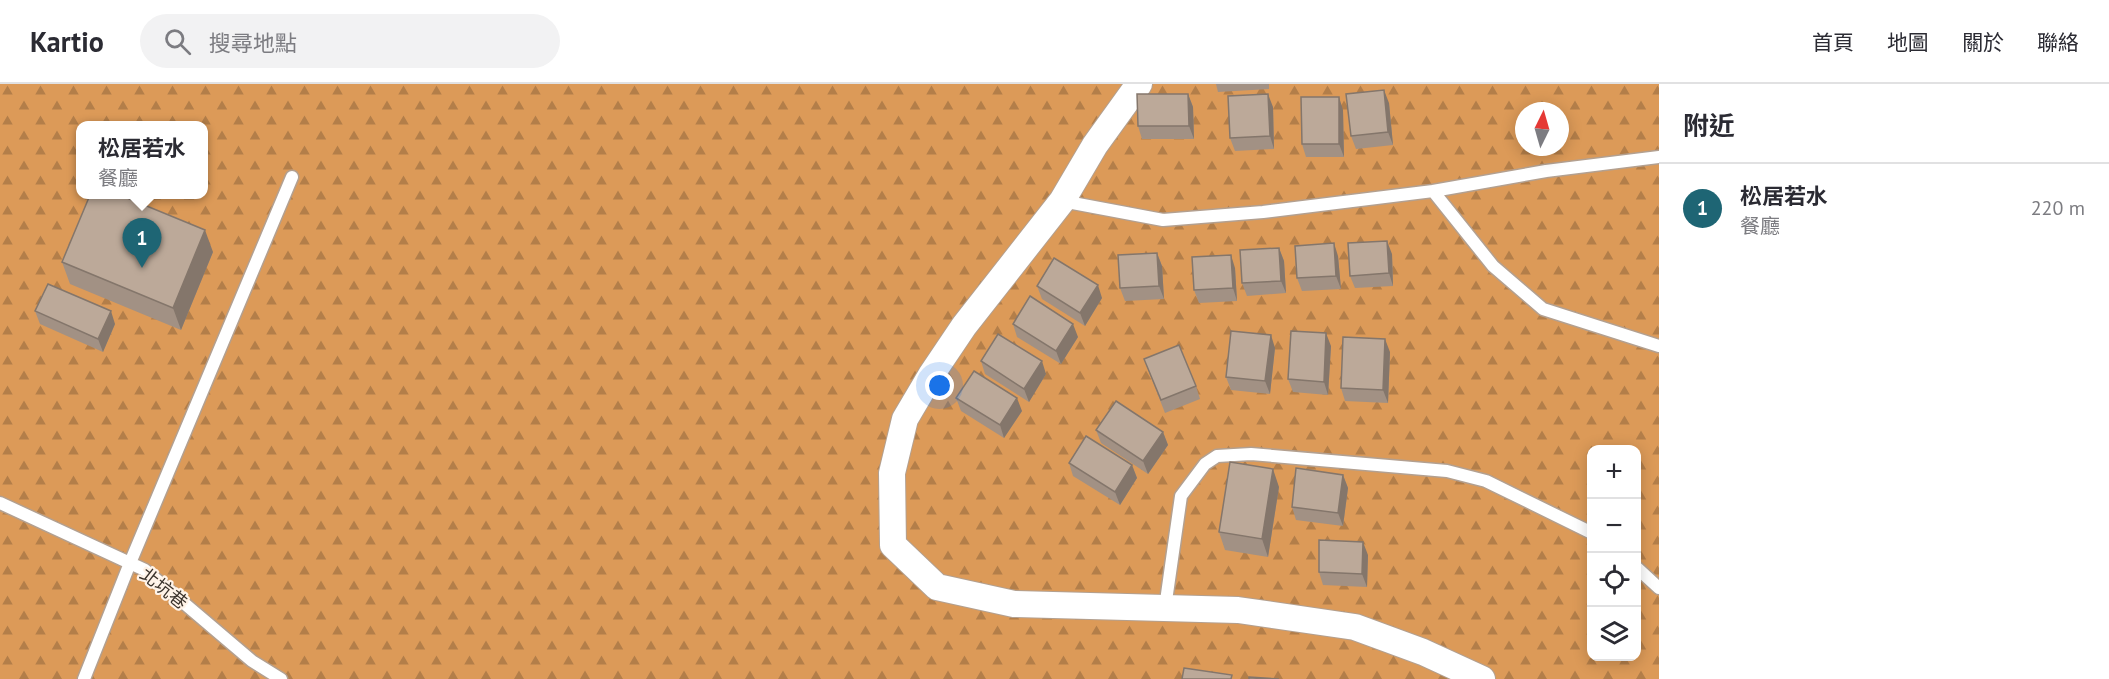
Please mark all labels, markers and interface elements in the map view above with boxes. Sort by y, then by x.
search box [140,14,560,68]
text: Kartio [30,23,104,60]
icon: search [161,25,194,58]
text: 搜尋地點 [209,29,297,57]
text: 首頁 [1812,29,1854,56]
text: 地圖 [1887,29,1929,56]
text: 關於 [1962,29,2004,56]
text: 聯絡 [2037,29,2079,56]
north arrow [1515,102,1569,156]
text: 附近 [1683,109,1735,142]
popup [76,121,208,199]
text: 松居若水 [98,134,186,162]
text: 餐廳 [98,165,138,191]
text: 松居若水 [1740,182,1828,210]
text: 1 [1697,195,1708,221]
text: 220 m [2031,195,2085,221]
text: 餐廳 [1740,213,1780,239]
pin: 1 [122,218,162,268]
your location [925,371,954,400]
map controls [1587,445,1641,661]
button: + [1587,445,1641,499]
button: − [1587,499,1641,553]
button: locate [1587,553,1641,607]
street label: 北坑巷 [136,562,192,614]
button: layers [1587,607,1641,661]

